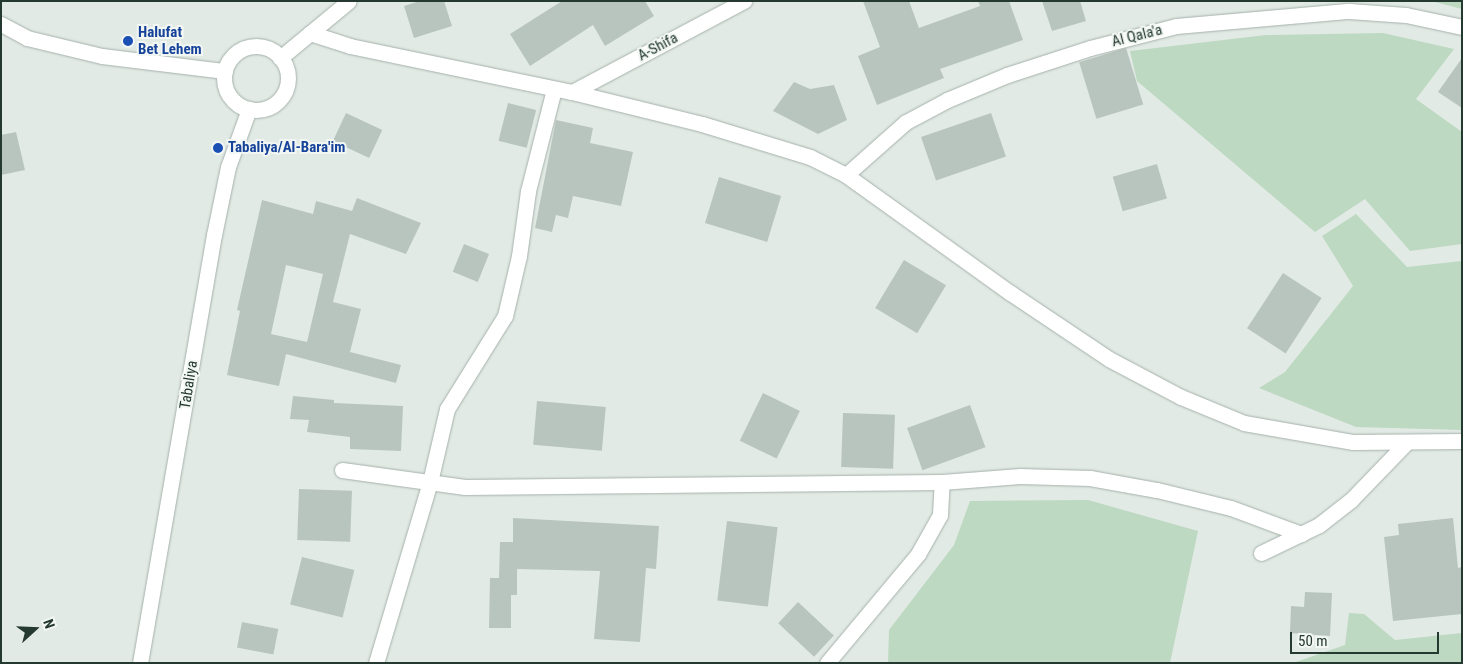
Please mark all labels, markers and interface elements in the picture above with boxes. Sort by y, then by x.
street label: Al Qala'a [1110,21,1164,51]
place label: Halufat Bet Lehem [138,23,202,58]
street label: A-Shifa [635,29,681,65]
marker: Halufat Bet Lehem [122,35,134,47]
place label: Tabaliya/Al-Bara'im [228,139,345,157]
marker: Tabaliya/Al-Bara'im [212,142,224,154]
street label: Tabaliya [176,359,202,411]
north arrow [10,604,60,654]
text: N [40,617,58,631]
scale bar [1293,622,1442,654]
text: 50 m [1298,632,1328,650]

